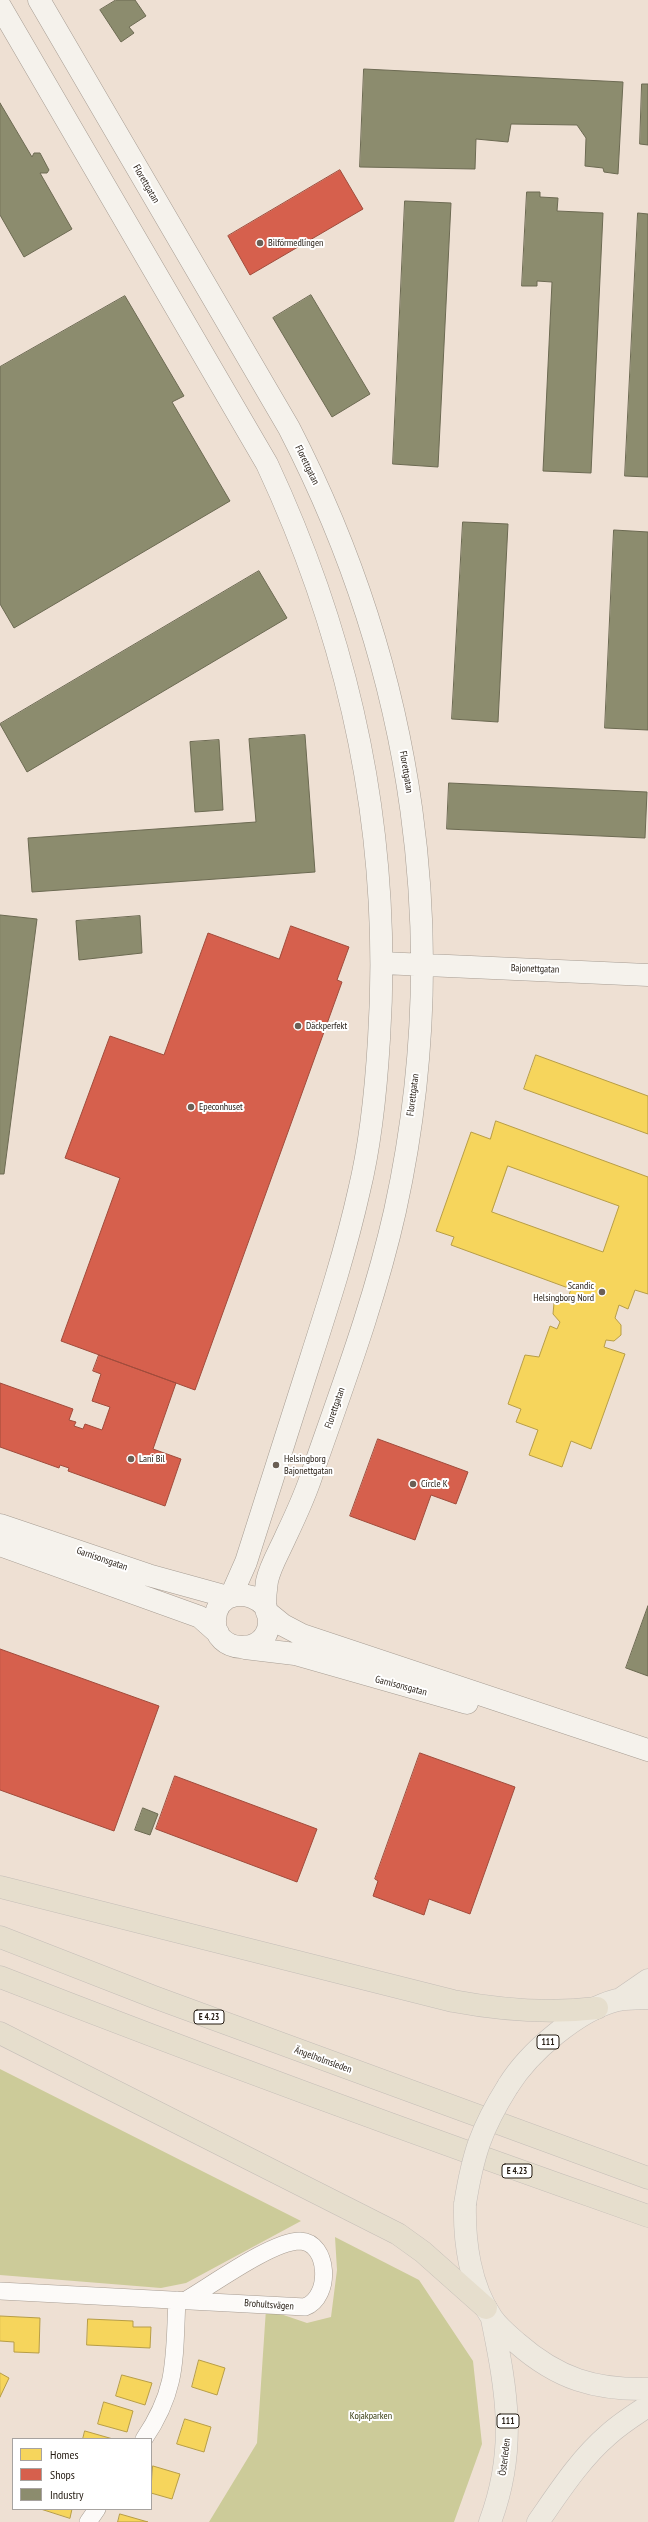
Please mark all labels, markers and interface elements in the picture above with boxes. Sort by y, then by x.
street label: Florettgatan [130,163,162,205]
place label: Bilförmedlingen [268,237,323,249]
marker: Bilförmedlingen [255,238,265,248]
street label: Florettgatan [292,443,322,487]
street label: Florettgatan [397,750,415,794]
street label: Bajonettgatan [511,962,559,976]
place label: Däckperfekt [306,1020,347,1032]
marker: Däckperfekt [293,1021,303,1031]
street label: Florettgatan [404,1073,422,1117]
place label: Epeconhuset [199,1101,243,1113]
marker: Epeconhuset [186,1102,196,1112]
place label: Scandic Helsingborg Nord [533,1280,594,1304]
marker: Scandic Helsingborg Nord [597,1287,607,1297]
street label: Florettgatan [322,1386,348,1430]
place label: Lani Bil [139,1453,165,1465]
place label: Helsingborg Bajonettgatan [284,1453,333,1476]
marker: Lani Bil [126,1454,136,1464]
marker: Helsingborg Bajonettgatan [271,1460,281,1470]
place label: Circle K [421,1478,448,1490]
marker: Circle K [408,1479,418,1489]
street label: Garnisonsgatan [75,1545,129,1573]
street label: Garnisonsgatan [374,1673,428,1699]
road number: E 4.23 [194,2010,224,2024]
road number: 111 [537,2035,559,2049]
street label: Ängelholmsleden [293,2044,353,2076]
road number: E 4.23 [502,2164,532,2178]
street label: Brohultsvägen [244,2297,294,2313]
park label: Kojakparken [350,2410,392,2422]
road number: 111 [497,2414,519,2428]
legend [12,2438,152,2510]
street label: Österleden [497,2438,513,2476]
text: Homes [50,2447,78,2462]
text: Shops [50,2467,75,2482]
text: Industry [50,2487,84,2502]

